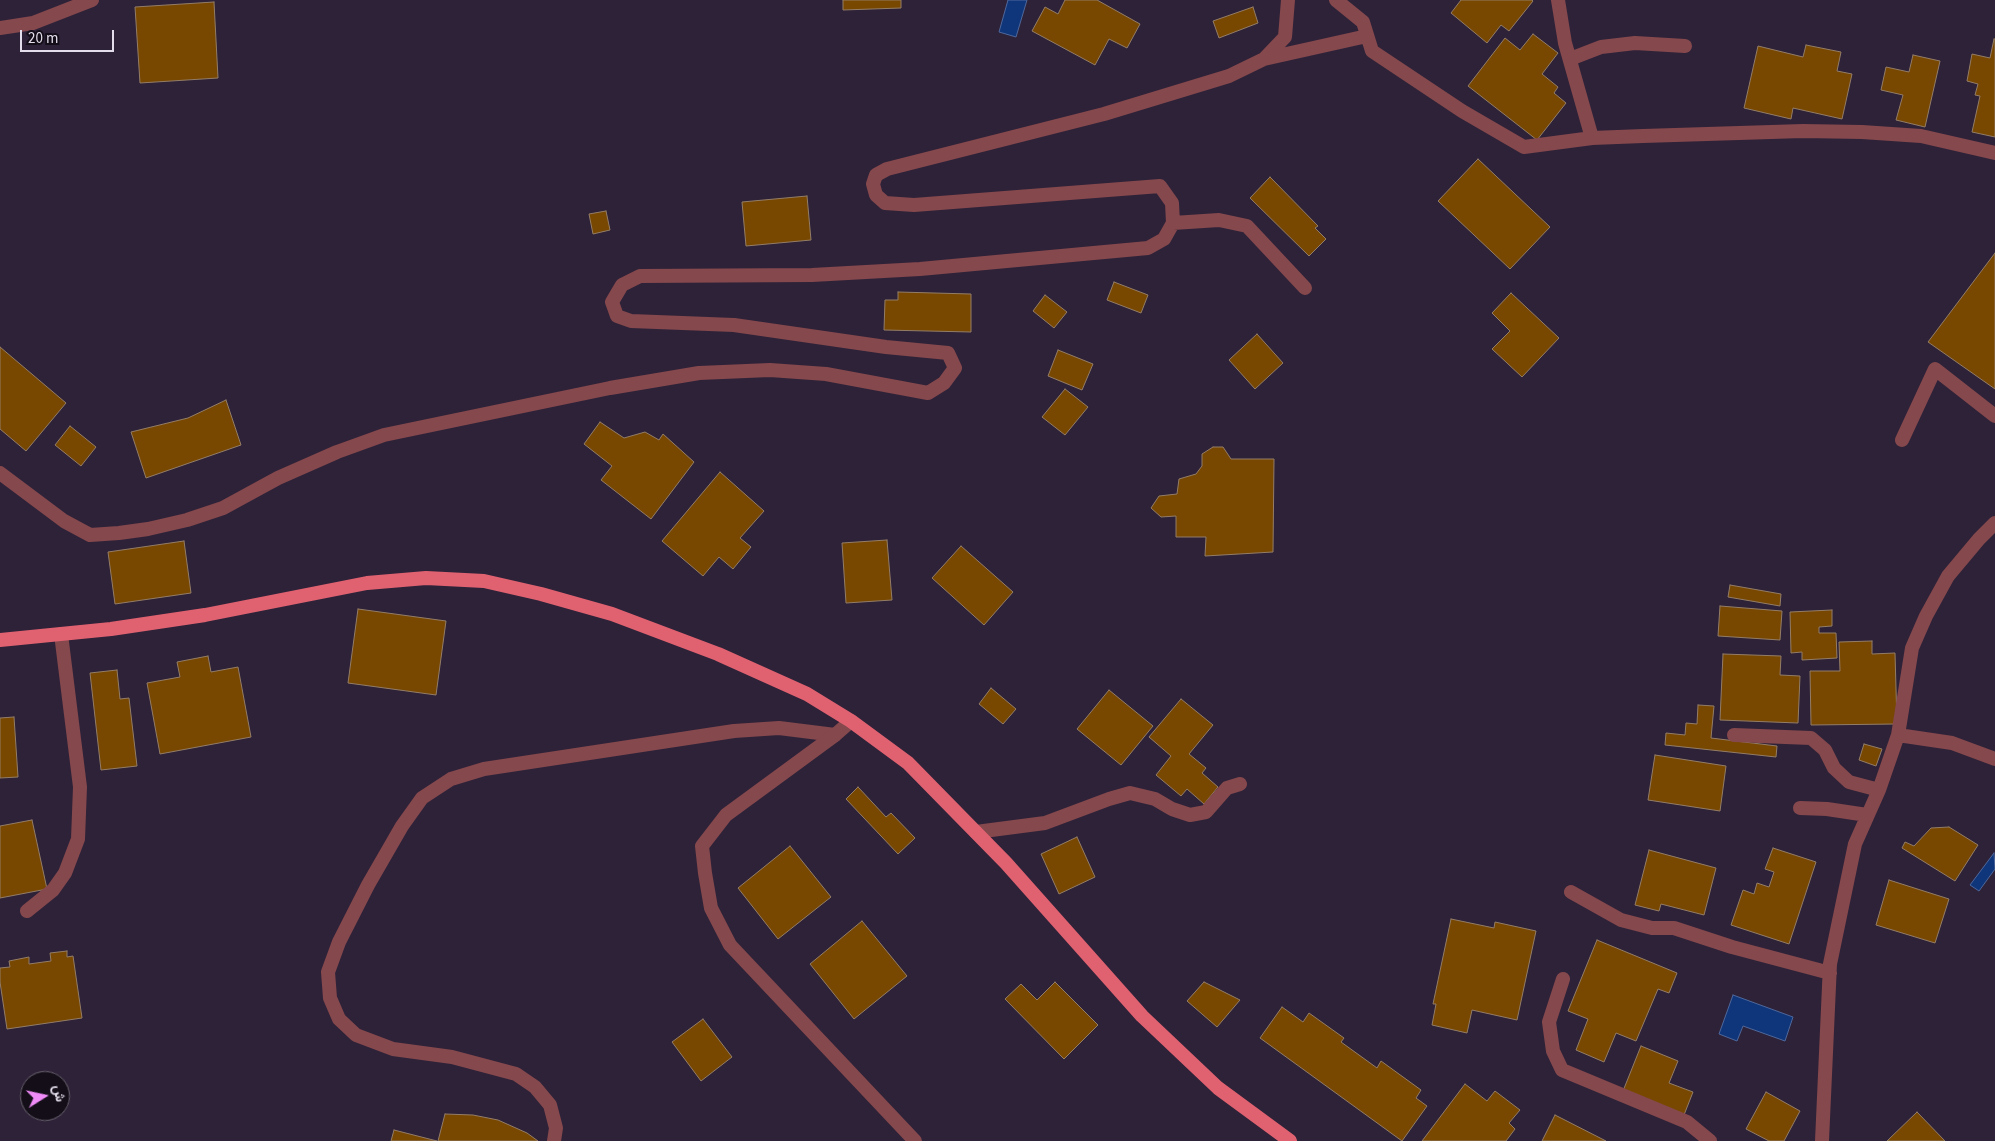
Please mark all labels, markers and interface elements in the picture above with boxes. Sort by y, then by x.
scale bar [22,20,116,52]
text: 20 m [28,28,58,49]
north arrow [20,1071,70,1121]
text: ش [47,1084,70,1104]

